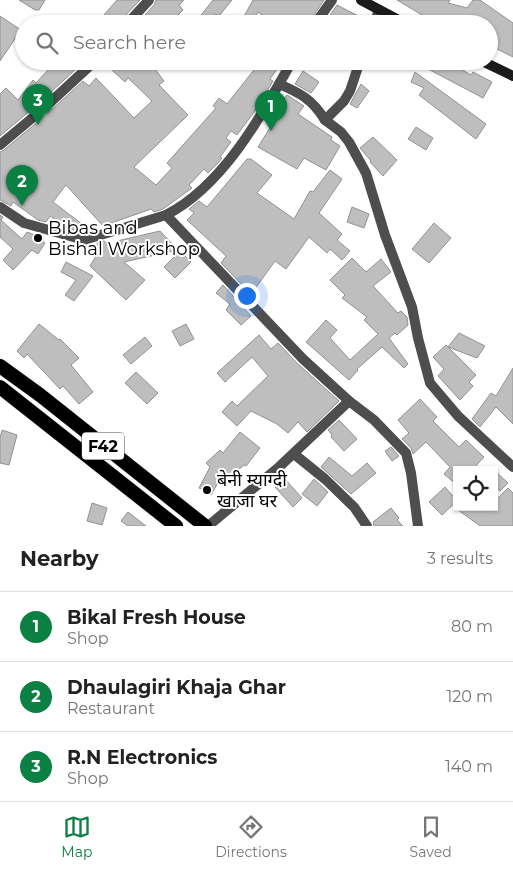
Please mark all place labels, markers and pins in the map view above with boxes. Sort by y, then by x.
pin: 3 [22,84,54,125]
pin: 1 [255,90,287,131]
pin: 2 [6,165,38,206]
place label: Bibas and Bishal Workshop [48,217,200,260]
marker: Bibas and Bishal Workshop [32,232,44,244]
place label: बेनी म्याग्दी खाजा घर [217,469,287,512]
marker: बेनी म्याग्दी खाजा घर [201,484,213,496]

